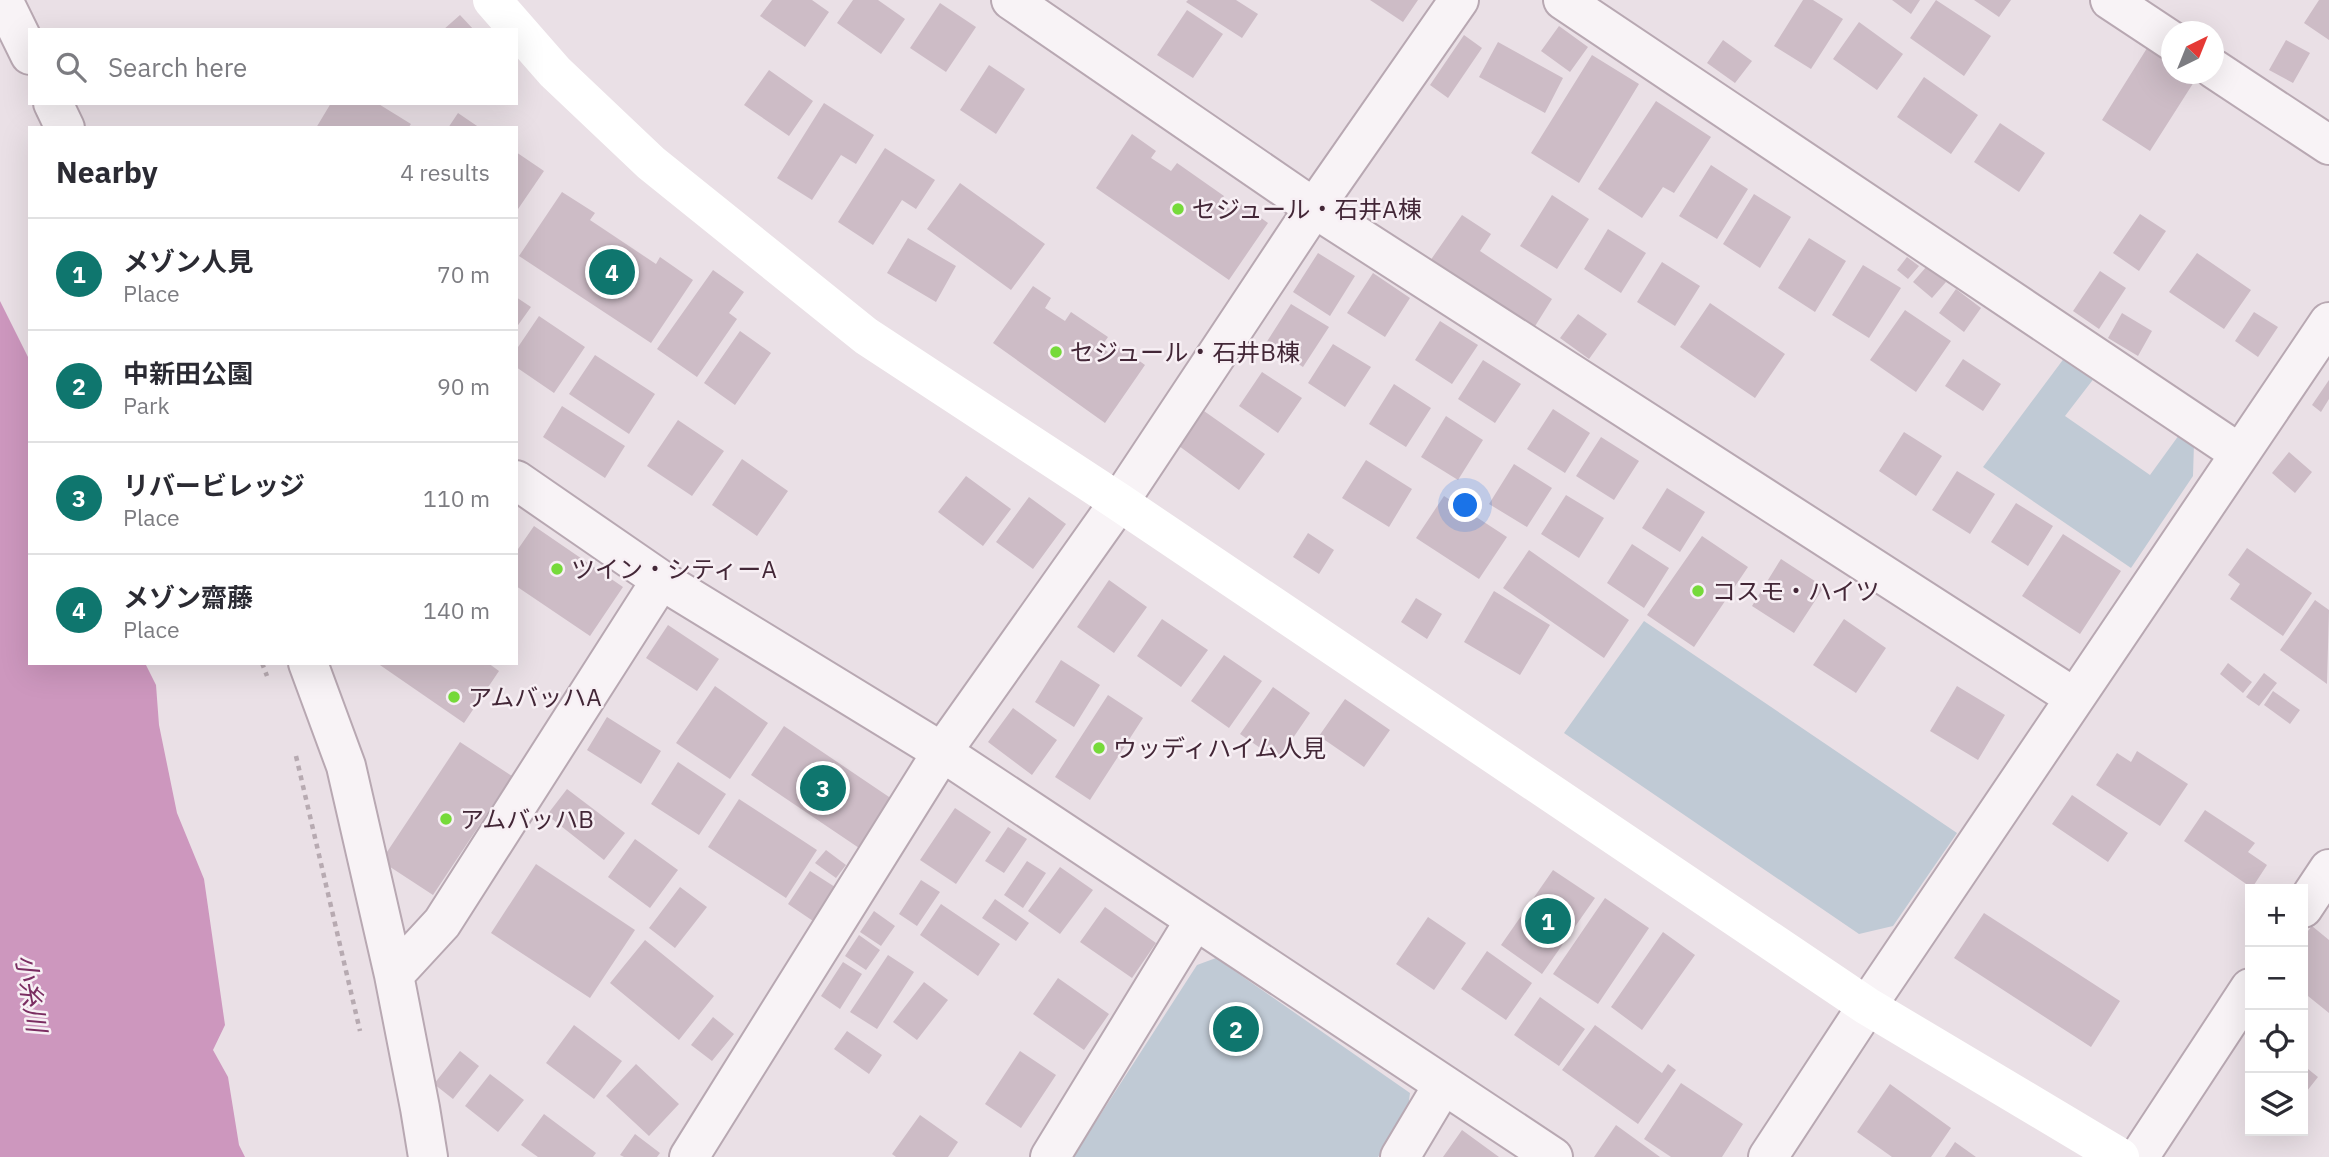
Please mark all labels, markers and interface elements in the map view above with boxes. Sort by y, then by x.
north arrow [2161,21,2224,84]
search box [28,28,518,105]
icon: search [52,48,90,86]
text: Search here [108,50,247,84]
text: Nearby [56,152,158,191]
text: 4 results [400,157,490,187]
place label: セジュール・石井A棟 [1192,193,1422,225]
marker: セジュール・石井A棟 [1170,201,1186,217]
text: メゾン人見 [123,244,253,278]
pin: 4 [589,246,635,298]
text: 1 [72,259,86,289]
text: 70 m [437,259,490,289]
text: Place [123,278,180,308]
place label: セジュール・石井B棟 [1070,336,1300,368]
marker: セジュール・石井B棟 [1048,344,1064,360]
text: 中新田公園 [123,356,253,390]
text: 2 [72,371,86,401]
text: 90 m [437,371,490,401]
text: Park [123,390,170,420]
text: リバービレッジ [123,468,305,502]
text: 3 [72,483,86,513]
text: 110 m [423,483,490,513]
your location [1448,488,1482,522]
text: Place [123,502,180,532]
place label: ツイン・シティーA [571,553,777,585]
marker: ツイン・シティーA [549,561,565,577]
place label: コスモ・ハイツ [1712,575,1880,607]
text: メゾン齋藤 [123,580,253,614]
marker: コスモ・ハイツ [1690,583,1706,599]
text: 4 [72,595,86,625]
text: 140 m [423,595,490,625]
text: Place [123,614,180,644]
place label: アムバッハA [468,681,602,713]
marker: アムバッハA [446,689,462,705]
place label: ウッディハイム人見 [1113,732,1326,764]
marker: ウッディハイム人見 [1091,740,1107,756]
pin: 3 [800,762,846,814]
place label: アムバッハB [460,803,594,835]
marker: アムバッハB [438,811,454,827]
map controls [2245,884,2308,1136]
button: + [2245,884,2308,947]
pin: 1 [1525,895,1571,947]
button: − [2245,947,2308,1010]
water label: 小糸川 [9,952,55,1037]
pin: 2 [1213,1003,1259,1055]
button: locate [2245,1010,2308,1073]
button: layers [2245,1073,2308,1136]

